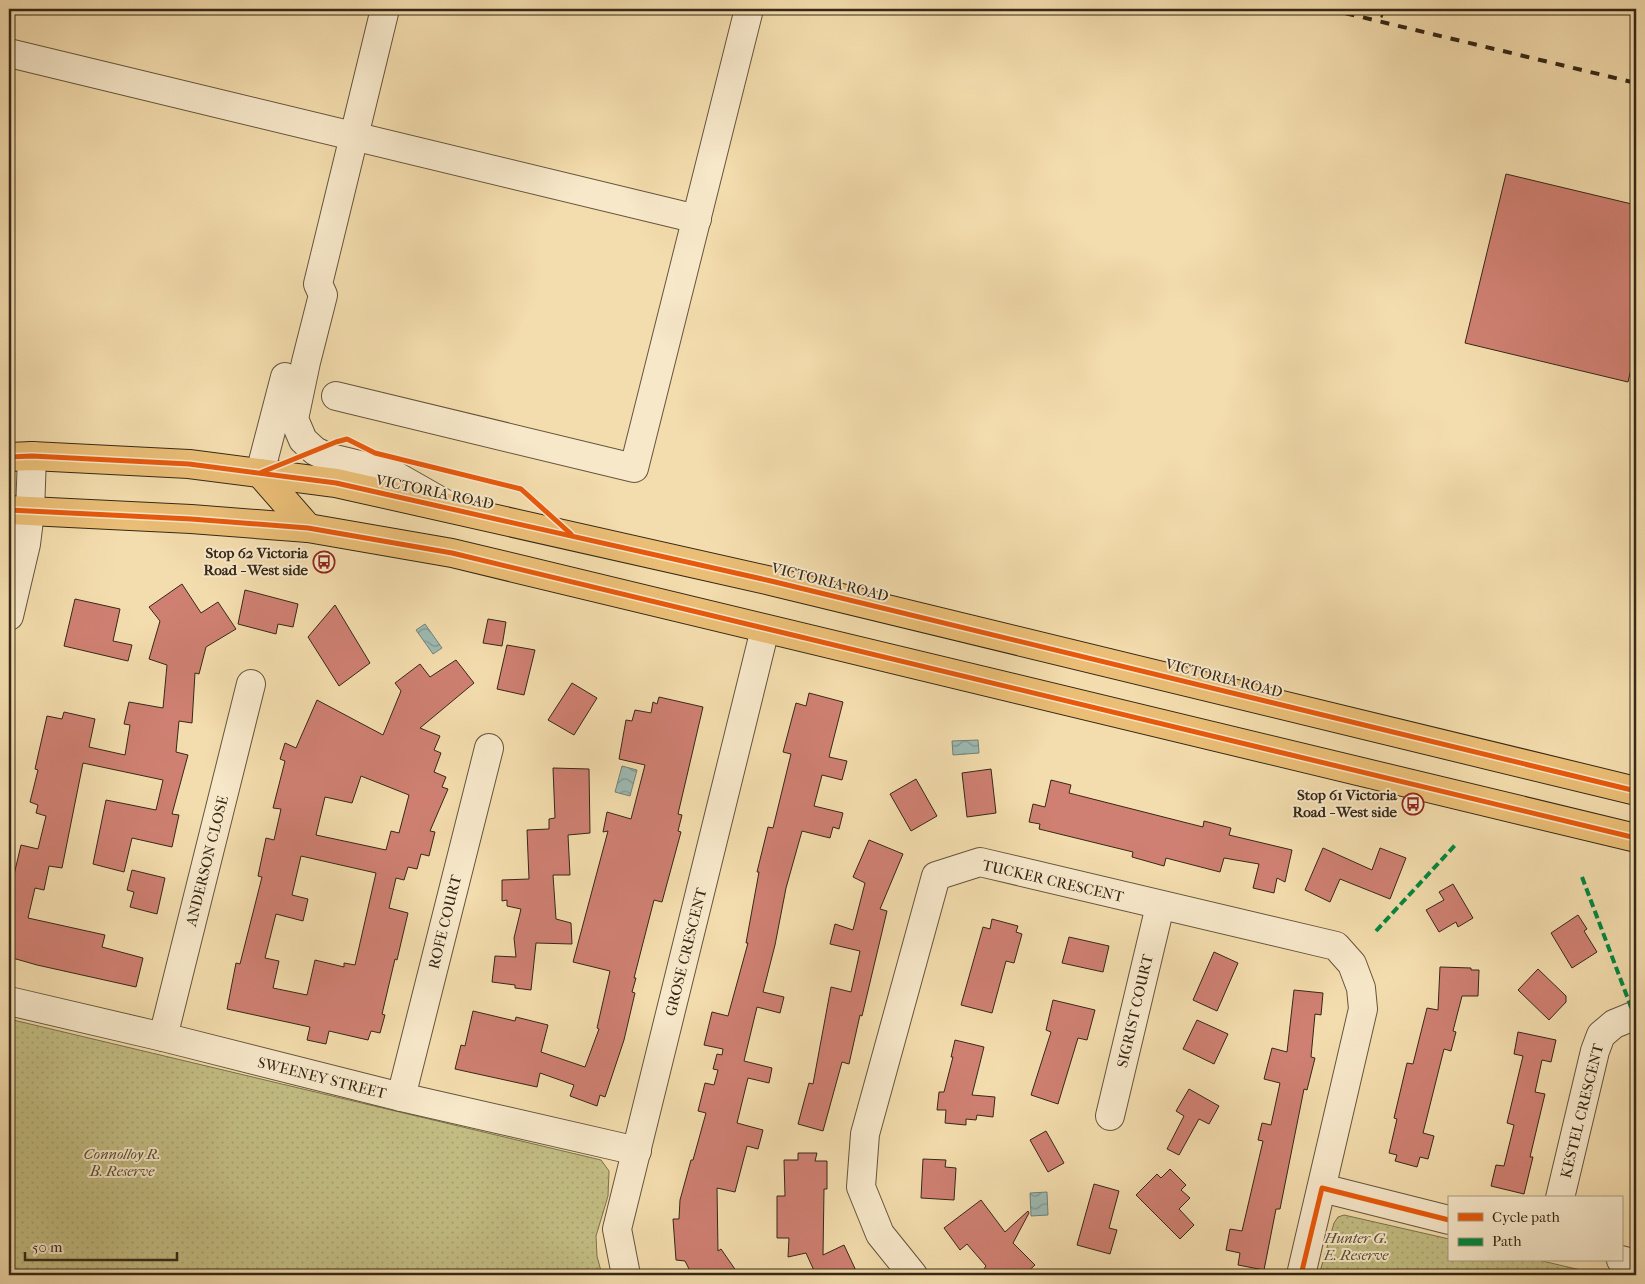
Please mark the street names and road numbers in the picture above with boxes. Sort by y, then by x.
street label: VICTORIA ROAD [373,470,496,513]
street label: VICTORIA ROAD [768,558,891,605]
street label: VICTORIA ROAD [1162,654,1285,701]
street label: ANDERSON CLOSE [182,794,232,929]
street label: TUCKER CRESCENT [981,856,1126,906]
street label: ROFE COURT [425,872,466,971]
street label: GROSE CRESCENT [661,885,711,1018]
street label: SIGRIST COURT [1113,952,1157,1069]
street label: KESTEL CRESCENT [1557,1041,1608,1180]
street label: SWEENEY STREET [256,1053,389,1103]

